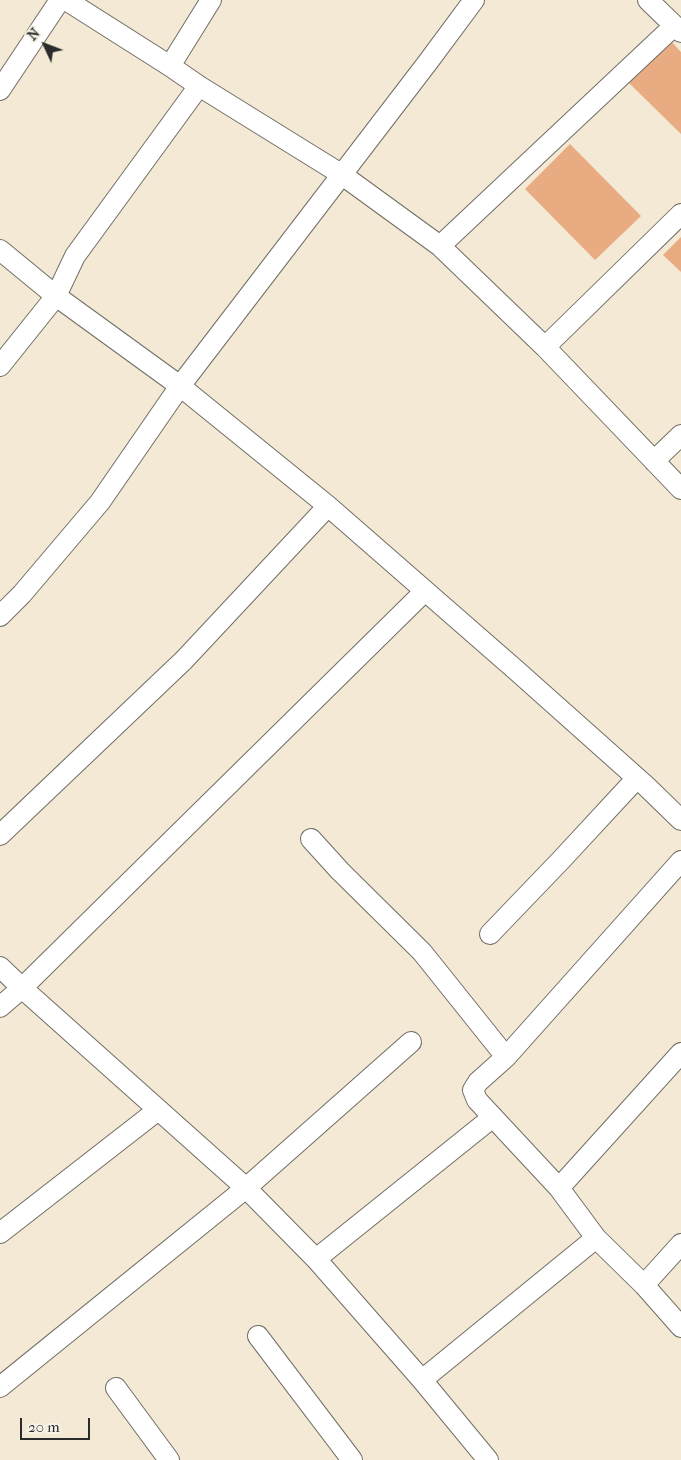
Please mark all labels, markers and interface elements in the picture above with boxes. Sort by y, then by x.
north arrow [20,20,70,70]
text: N [24,25,44,44]
scale bar [22,1408,92,1440]
text: 20 m [28,1418,60,1436]

